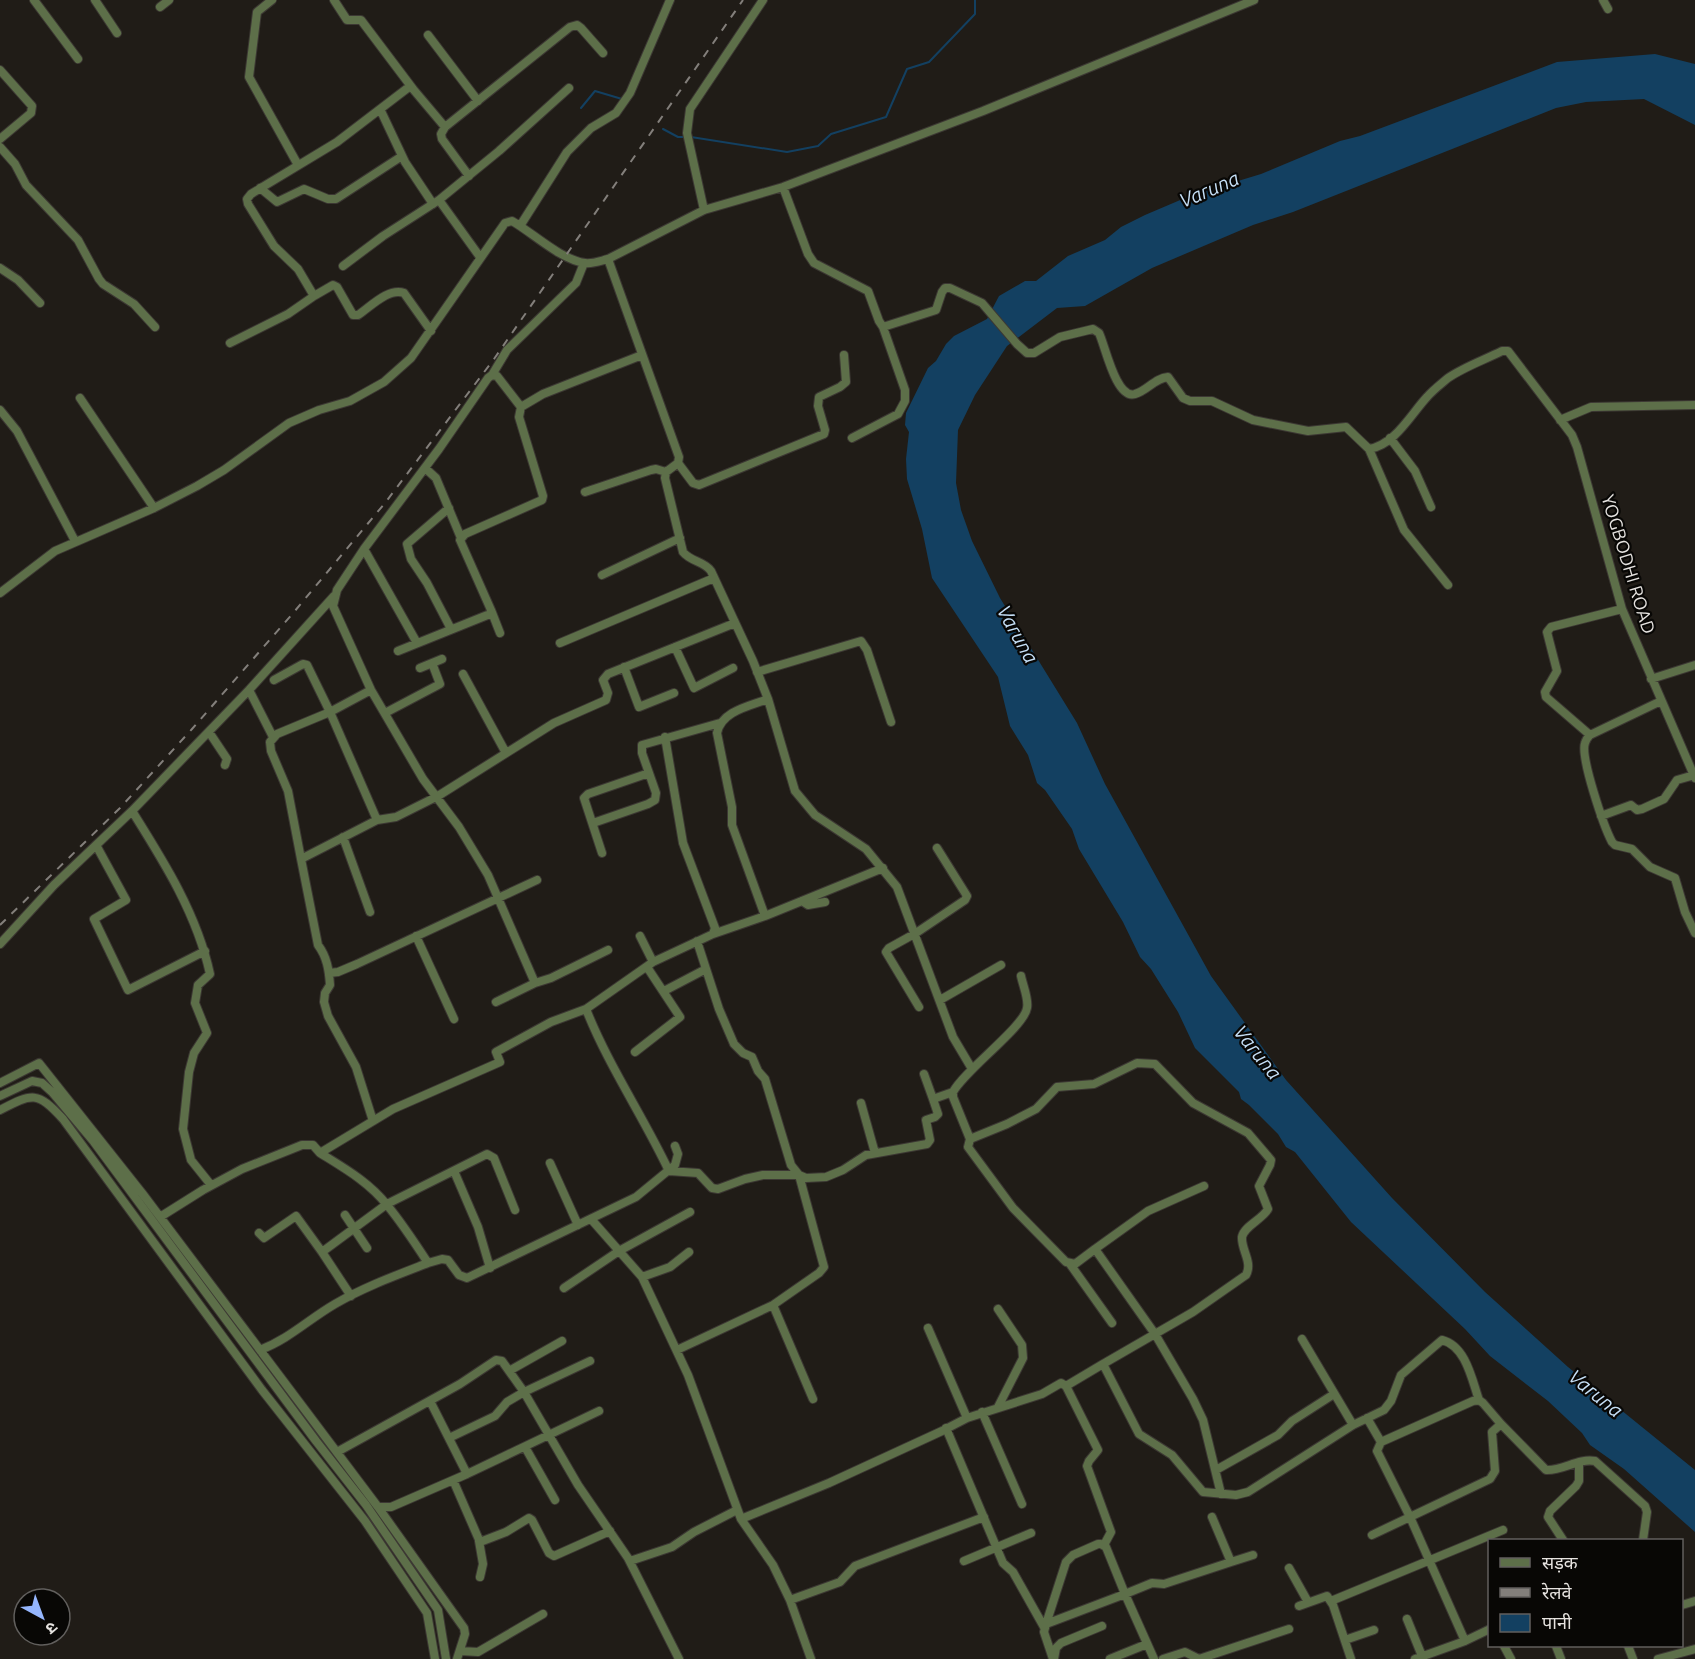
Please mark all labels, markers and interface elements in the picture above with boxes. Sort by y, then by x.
water label: Varuna [1176,166,1243,212]
street label: YOGBODHI ROAD [1598,492,1660,636]
water label: Varuna [993,601,1043,667]
water label: Varuna [1229,1020,1287,1084]
water label: Varuna [1564,1364,1628,1422]
legend [1488,1539,1683,1647]
text: सड़क [1542,1552,1579,1573]
text: रेलवे [1541,1582,1573,1602]
north arrow [12,1587,72,1647]
text: पानी [1542,1612,1572,1632]
text: उ [42,1618,61,1639]

